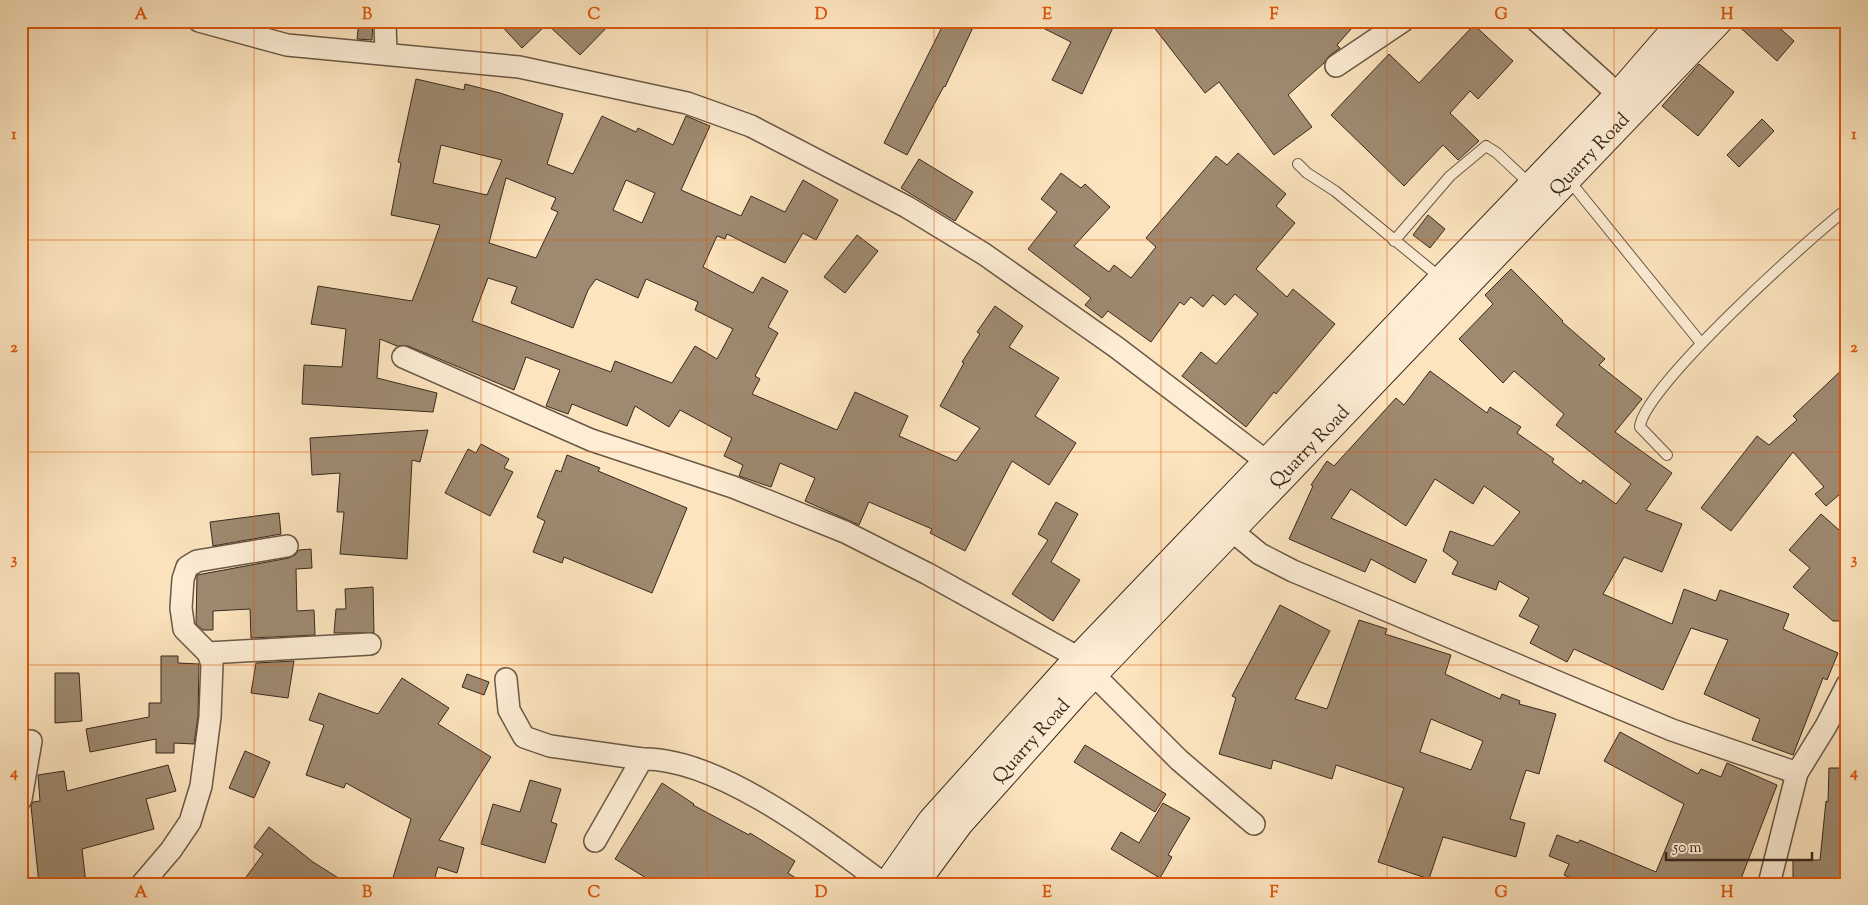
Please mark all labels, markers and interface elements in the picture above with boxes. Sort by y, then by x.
text: A [135,4,148,27]
text: B [362,4,372,27]
text: C [588,4,601,27]
text: D [815,4,828,27]
text: E [1042,4,1052,27]
text: F [1270,4,1279,27]
text: G [1494,4,1508,27]
text: H [1721,4,1734,27]
street label: Quarry Road [1544,107,1637,202]
text: 1 [11,124,17,147]
text: 1 [1851,124,1857,147]
text: 2 [10,337,18,360]
text: 2 [1850,337,1858,360]
street label: Quarry Road [1264,400,1357,495]
text: 3 [11,549,18,572]
text: 3 [1851,549,1858,572]
street label: Quarry Road [986,693,1077,790]
text: 4 [9,762,18,785]
text: 4 [1849,762,1858,785]
scale bar [1666,830,1812,862]
text: 50 m [1672,838,1702,859]
text: A [135,882,148,905]
text: B [362,882,372,905]
text: C [588,882,601,905]
text: D [815,882,828,905]
text: E [1042,882,1052,905]
text: F [1270,882,1279,905]
text: G [1494,882,1508,905]
text: H [1721,882,1734,905]

